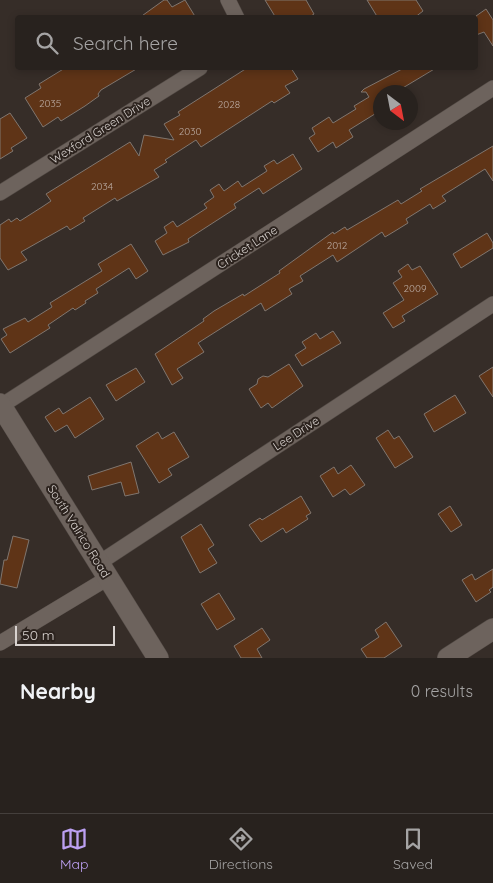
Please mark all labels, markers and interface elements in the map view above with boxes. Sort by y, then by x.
search box [15,15,478,70]
icon: search [33,29,61,57]
text: Search here [73,31,178,55]
north arrow [373,85,418,130]
street label: Wexford Green Drive [47,93,153,167]
house number: 2035 [39,97,61,110]
house number: 2028 [218,98,240,111]
house number: 2030 [179,125,201,138]
house number: 2034 [91,180,113,193]
street label: Cricket Lane [214,222,280,272]
house number: 2012 [327,239,348,252]
house number: 2009 [403,282,427,295]
street label: Lee Drive [270,412,322,453]
street label: South Valrico Road [44,482,114,580]
scale bar [15,623,115,646]
text: 50 m [22,626,55,644]
text: Nearby [20,678,96,704]
text: 0 results [411,681,473,701]
tab: Map [60,825,89,873]
tab: Directions [209,825,273,873]
tab: Saved [393,825,433,873]

